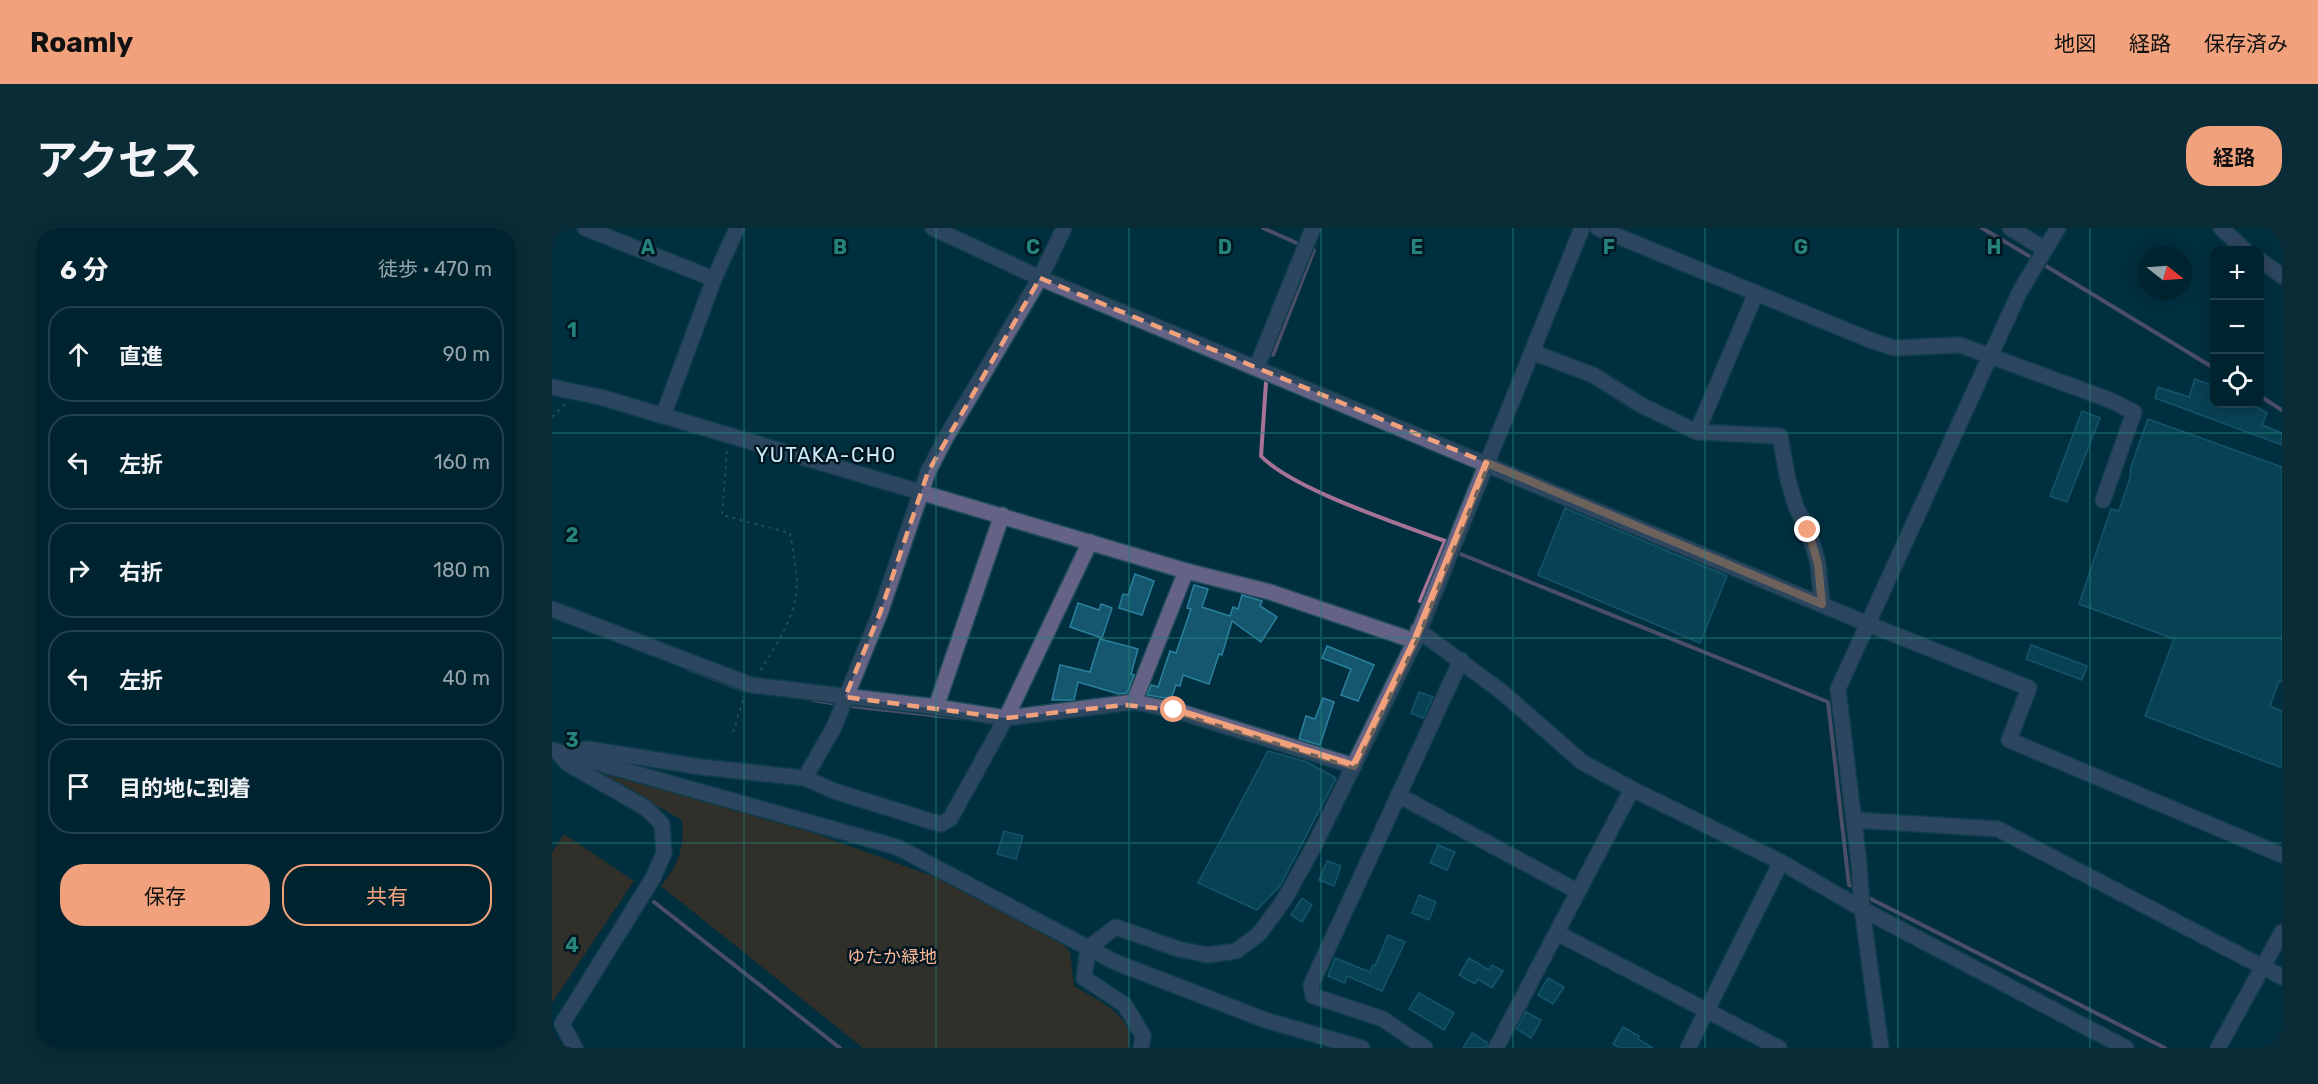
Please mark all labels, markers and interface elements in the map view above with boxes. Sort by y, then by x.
text: Roamly [30,26,133,59]
text: 地図 [2054,31,2096,56]
text: 経路 [2129,31,2171,56]
text: 保存済み [2204,31,2288,56]
button: 経路 [2186,126,2282,186]
text: アクセス [36,136,202,186]
text: A [641,235,656,259]
text: B [833,235,847,259]
text: C [1026,235,1040,259]
text: D [1218,235,1232,259]
text: E [1411,235,1423,259]
text: F [1603,235,1615,259]
text: G [1794,235,1808,259]
text: H [1987,235,2001,259]
north arrow [2138,246,2192,300]
map controls [2210,246,2264,408]
button: + [2210,246,2264,300]
text: 6 分 [60,255,108,286]
text: 徒歩 · 470 m [378,257,492,281]
button: − [2210,300,2264,354]
text: 1 [567,318,577,342]
icon: ahead [62,338,95,371]
text: 90 m [443,342,490,366]
text: 直進 [119,343,163,370]
button: locate [2210,354,2264,408]
district label: YUTAKA-CHO [755,443,897,467]
icon: left [62,446,95,479]
text: 160 m [434,450,490,474]
text: 左折 [119,451,163,478]
route end [1794,516,1820,542]
text: 2 [566,523,579,547]
icon: right [62,554,95,587]
text: 180 m [433,558,490,582]
text: 右折 [119,559,163,586]
icon: left [62,662,95,695]
text: 40 m [442,666,490,690]
text: 左折 [119,667,163,694]
route start [1160,696,1186,722]
text: 3 [565,728,579,752]
icon: arrive [62,770,95,803]
text: 目的地に到着 [119,775,251,802]
button: 保存 [60,864,270,926]
button: 共有 [282,864,492,926]
text: 4 [565,933,579,957]
park label: ゆたか緑地 [847,946,937,968]

